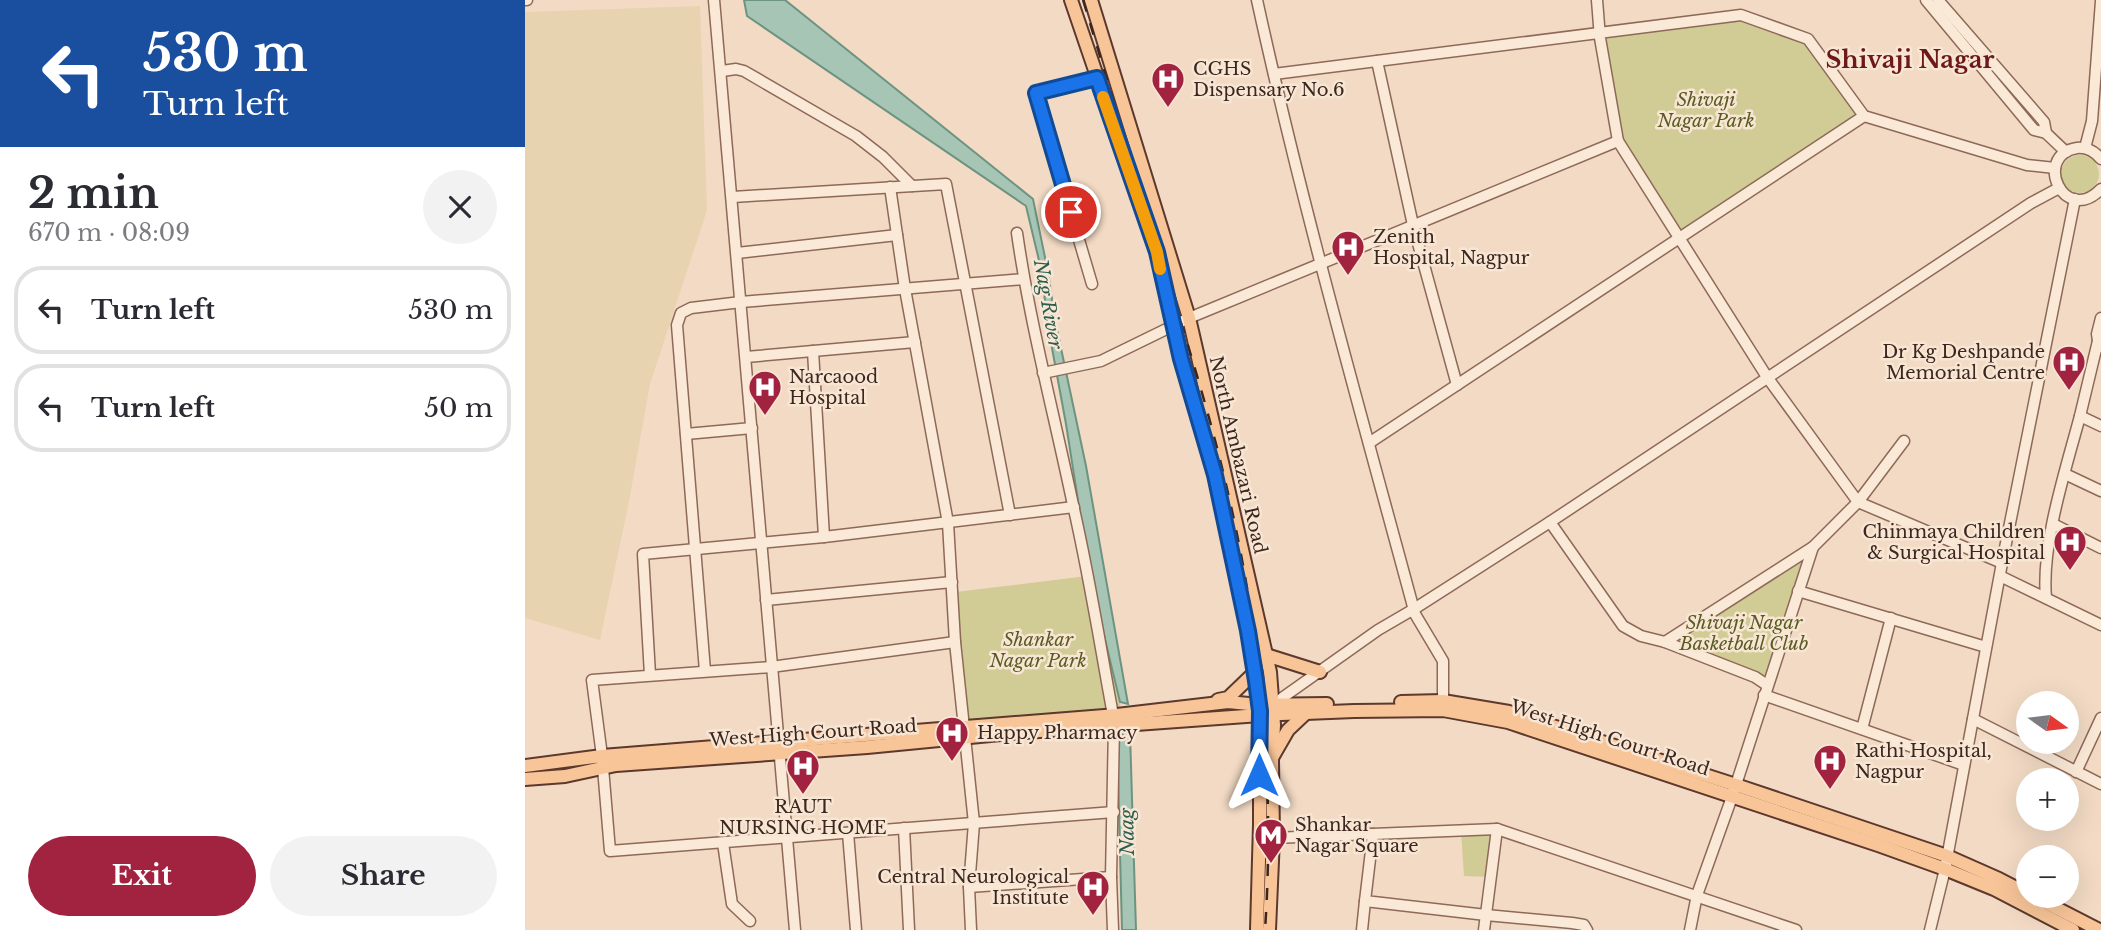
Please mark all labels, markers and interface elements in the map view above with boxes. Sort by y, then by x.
text: 530 m [143,23,308,84]
icon: left [28,28,119,119]
district label: Shivaji Nagar [1826,45,1994,74]
place label: CGHS Dispensary No.6 [1193,58,1345,101]
hospital icon: CGHS Dispensary No.6 [1149,60,1187,109]
text: Turn left [143,84,289,124]
park label: Shivaji Nagar Park [1657,89,1754,132]
text: 2 min [28,167,159,219]
button: close [423,170,497,244]
pin [1041,182,1101,242]
icon: arrive [1052,193,1090,231]
text: 670 m · 08:09 [28,219,190,247]
place label: Zenith Hospital, Nagpur [1373,226,1530,269]
hospital icon: Zenith Hospital, Nagpur [1329,228,1367,277]
water label: Nag River [1029,256,1067,352]
icon: left [32,291,70,329]
text: Turn left [91,294,215,326]
text: 530 m [408,294,493,326]
place label: Dr Kg Deshpande Memorial Centre [1882,341,2045,384]
hospital icon: Dr Kg Deshpande Memorial Centre [2050,343,2088,392]
street label: North Ambazari Road [1205,354,1271,556]
place label: Narcaood Hospital [789,366,878,409]
hospital icon: Narcaood Hospital [746,368,784,417]
icon: left [32,389,70,427]
text: Turn left [91,392,215,424]
text: 50 m [424,392,493,424]
place label: Chinmaya Children & Surgical Hospital [1862,521,2045,564]
hospital icon: Chinmaya Children & Surgical Hospital [2051,523,2089,572]
park label: Shivaji Nagar Basketball Club [1679,612,1808,655]
park label: Shankar Nagar Park [989,629,1086,672]
north arrow [2016,691,2079,754]
map controls [2016,691,2079,908]
street label: West High Court Road [1507,695,1712,781]
hospital icon: Happy Pharmacy [933,714,971,763]
street label: West High Court Road [707,715,918,751]
place label: Happy Pharmacy [977,722,1138,744]
position arrow [1222,738,1296,812]
place label: Rathi Hospital, Nagpur [1855,740,1992,783]
hospital icon: Rathi Hospital, Nagpur [1811,742,1849,791]
hospital icon: RAUT NURSING HOME [784,747,822,796]
button: + [2016,768,2079,831]
place label: RAUT NURSING HOME [719,796,887,839]
water label: Naag [1115,807,1139,857]
place label: Shankar Nagar Square [1295,814,1419,857]
metro station icon: Shankar Nagar Square [1252,816,1290,865]
button: Exit [28,836,256,916]
button: Share [270,836,497,916]
button: − [2016,845,2079,908]
place label: Central Neurological Institute [877,866,1069,909]
hospital icon: Central Neurological Institute [1074,868,1112,917]

